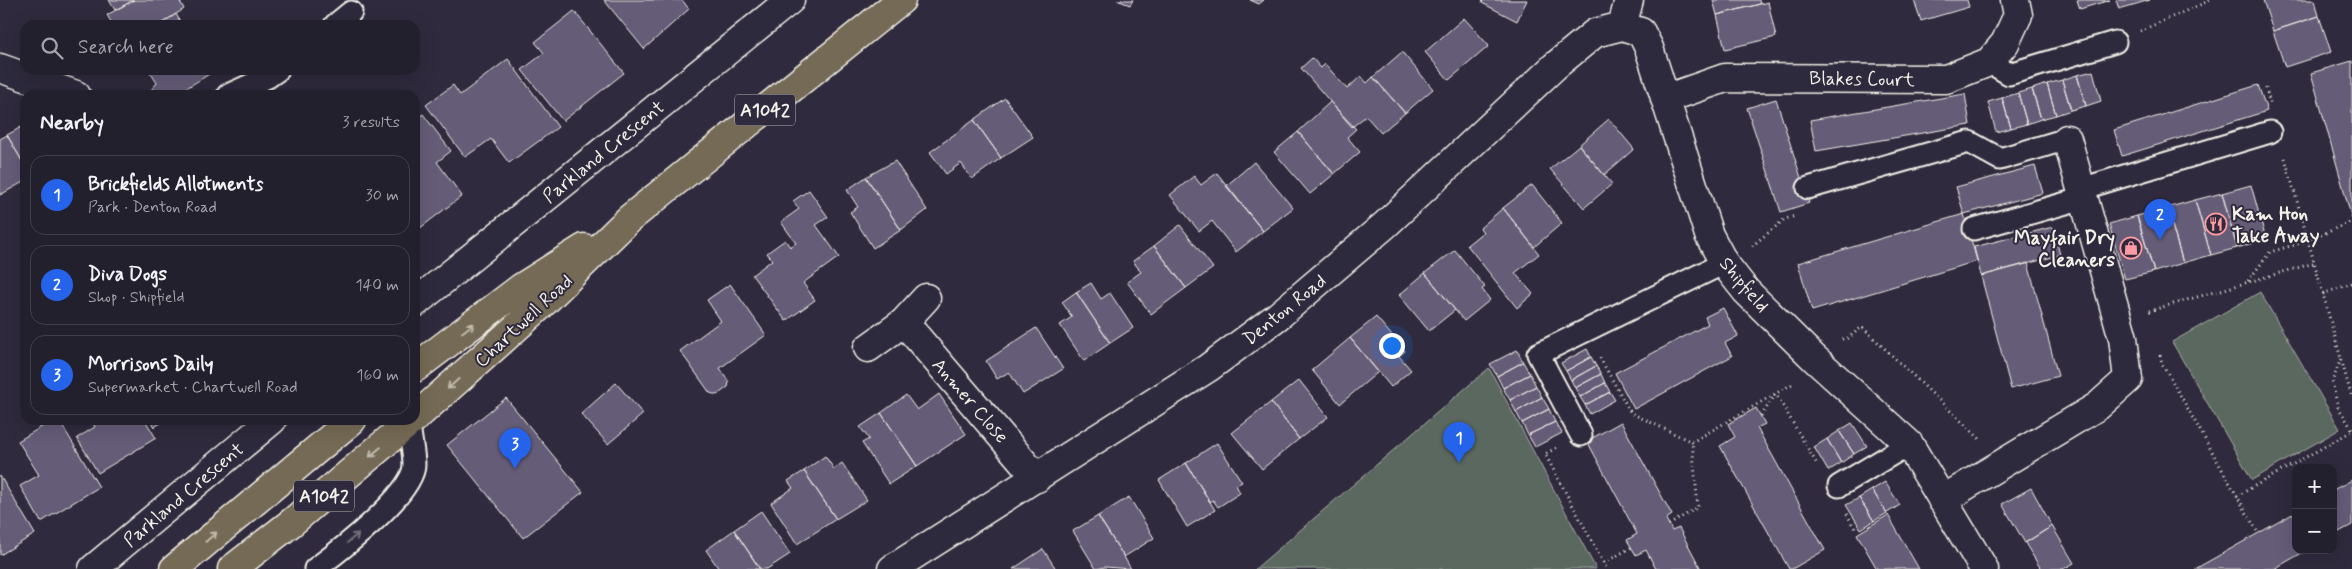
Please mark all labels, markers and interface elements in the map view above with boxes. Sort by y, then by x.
search box [20,20,420,75]
icon: search [38,34,66,62]
text: Search here [78,35,174,60]
street label: Blakes Court [1809,66,1915,93]
road number: A1042 [735,94,795,126]
street label: Parkland Crescent [538,95,670,209]
text: Nearby [40,109,104,137]
text: 3 results [342,112,400,133]
text: Brickfields Allotments [88,172,264,197]
text: 1 [53,185,61,206]
text: 30 m [366,185,399,206]
text: Park · Denton Road [88,197,217,218]
pin: 2 [2144,199,2176,240]
place label: Kam Hon Take Away [2232,202,2320,249]
restaurant icon: Kam Hon Take Away [2204,212,2228,236]
place label: Mayfair Dry Cleaners [2014,226,2116,273]
shop icon: Mayfair Dry Cleaners [2119,236,2143,260]
street label: Shipfield [1713,252,1774,318]
text: Diva Dogs [88,262,167,287]
street label: Chartwell Road [469,269,579,373]
street label: Denton Road [1238,269,1332,352]
text: 2 [53,275,61,296]
text: 140 m [355,275,399,296]
text: Shop · Shipfield [88,287,185,308]
one-way arrow [461,323,475,333]
your location [1379,333,1405,359]
text: Morrisons Daily [88,352,214,377]
street label: Anmer Close [926,353,1014,449]
text: 3 [53,365,61,386]
text: 160 m [356,365,399,386]
text: Supermarket · Chartwell Road [88,377,298,398]
one-way arrow [447,378,460,390]
pin: 1 [1443,422,1475,463]
pin: 3 [499,428,531,469]
street label: Parkland Crescent [118,437,250,553]
one-way arrow [369,446,382,457]
map controls [2292,464,2337,554]
button: + [2292,464,2337,509]
road number: A1042 [294,481,354,512]
button: − [2292,509,2337,554]
one-way arrow [204,531,217,543]
one-way arrow [346,533,359,544]

